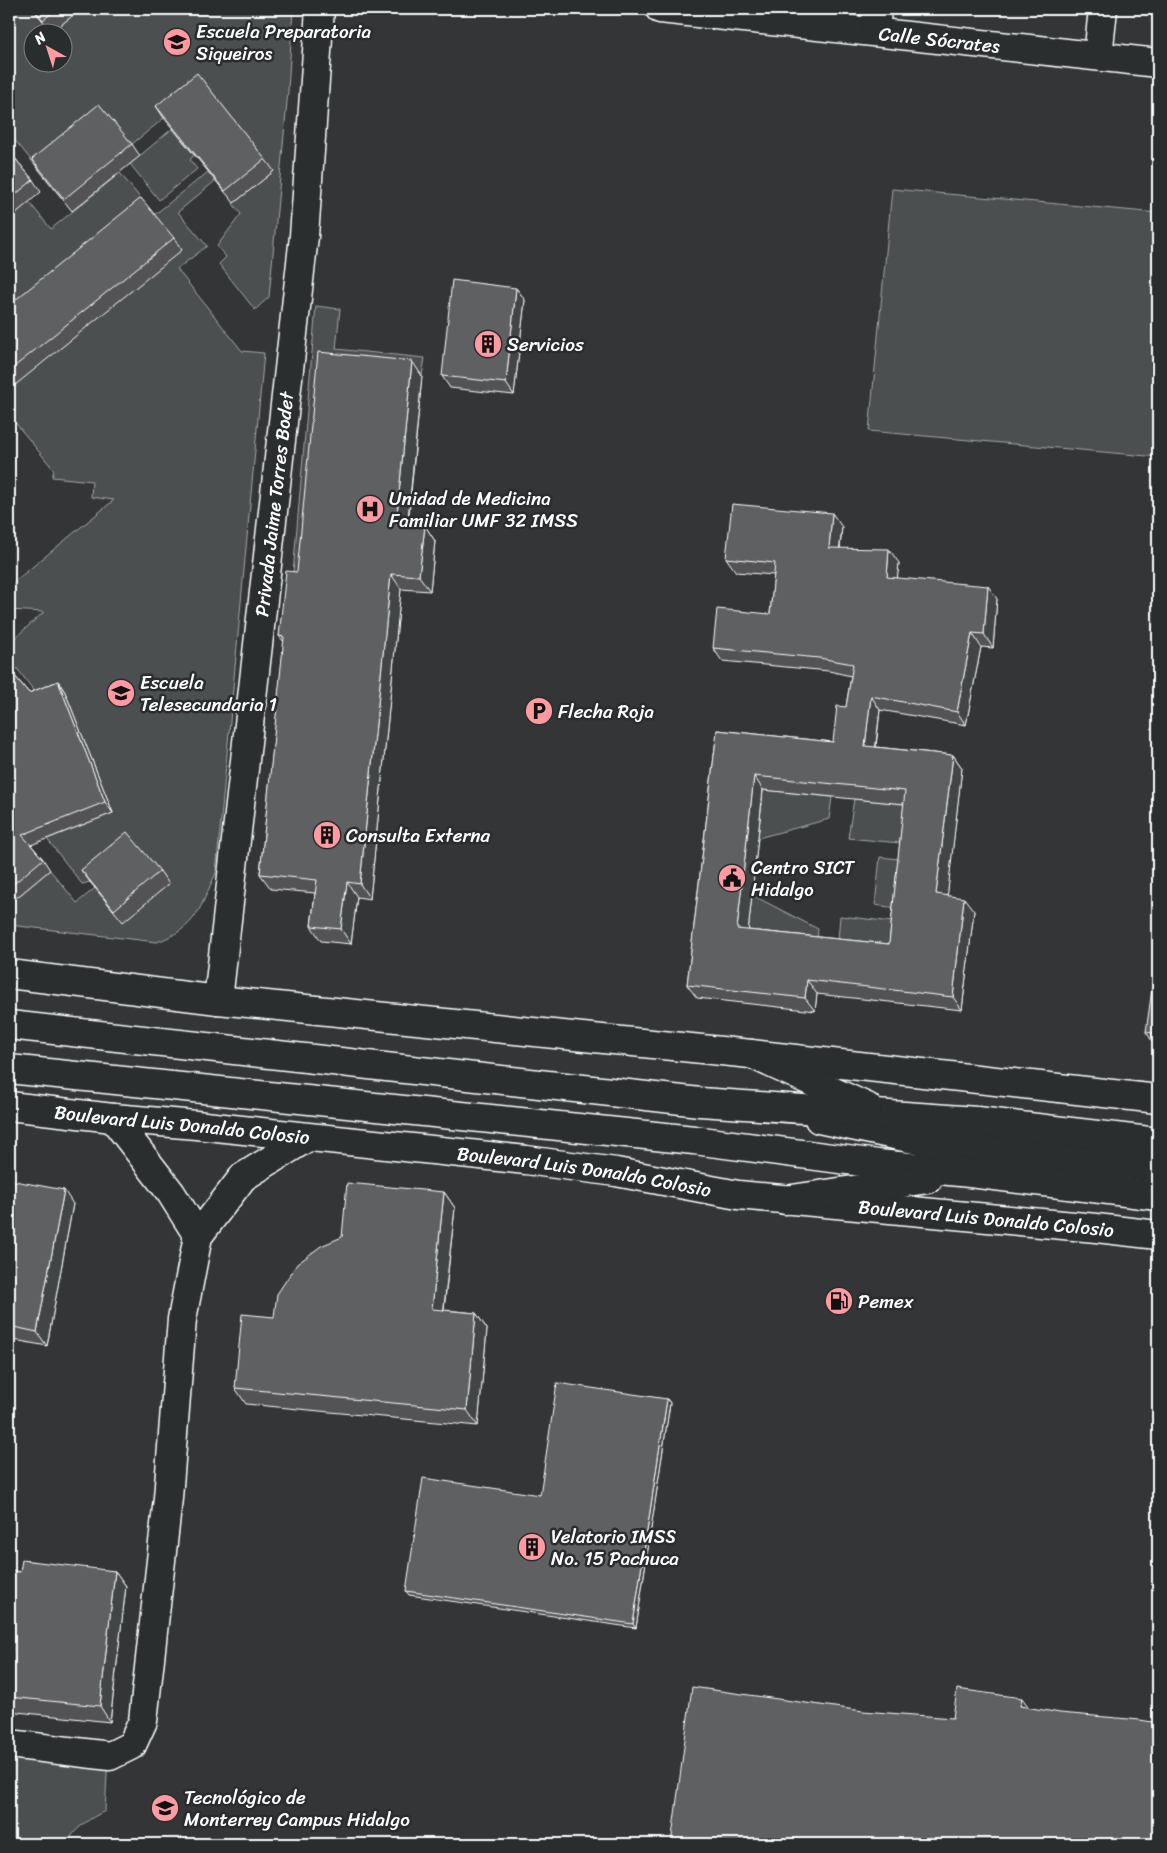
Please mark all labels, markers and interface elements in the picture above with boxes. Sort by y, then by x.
place label: Escuela Preparatoria Siqueiros [196,15,372,70]
street label: Calle Sócrates [877,17,1002,63]
north arrow [22,22,72,72]
text: N [28,25,52,52]
school or university icon: Escuela Preparatoria Siqueiros [162,27,192,57]
place label: Servicios [507,328,584,361]
building icon: Servicios [473,329,503,359]
street label: Privada Jaime Torres Bodet [245,389,303,618]
place label: Unidad de Medicina Familiar UMF 32 IMSS [389,482,578,537]
hospital icon: Unidad de Medicina Familiar UMF 32 IMSS [355,494,385,524]
place label: Escuela Telesecundaria 1 [140,666,277,721]
school or university icon: Escuela Telesecundaria 1 [106,678,136,708]
place label: Flecha Roja [558,695,655,728]
parking icon: Flecha Roja [524,696,554,726]
place label: Consulta Externa [346,819,491,852]
building icon: Consulta Externa [312,820,342,850]
place label: Centro SICT Hidalgo [751,851,856,906]
public building icon: Centro SICT Hidalgo [717,863,747,893]
street label: Boulevard Luis Donaldo Colosio [53,1095,312,1154]
street label: Boulevard Luis Donaldo Colosio [456,1137,714,1207]
street label: Boulevard Luis Donaldo Colosio [857,1190,1116,1247]
place label: Pemex [858,1285,914,1318]
fuel station icon: Pemex [824,1286,854,1316]
place label: Velatorio IMSS No. 15 Pachuca [551,1520,679,1575]
building icon: Velatorio IMSS No. 15 Pachuca [517,1532,547,1562]
place label: Tecnológico de Monterrey Campus Hidalgo [184,1781,410,1836]
school or university icon: Tecnológico de Monterrey Campus Hidalgo [150,1793,180,1823]

